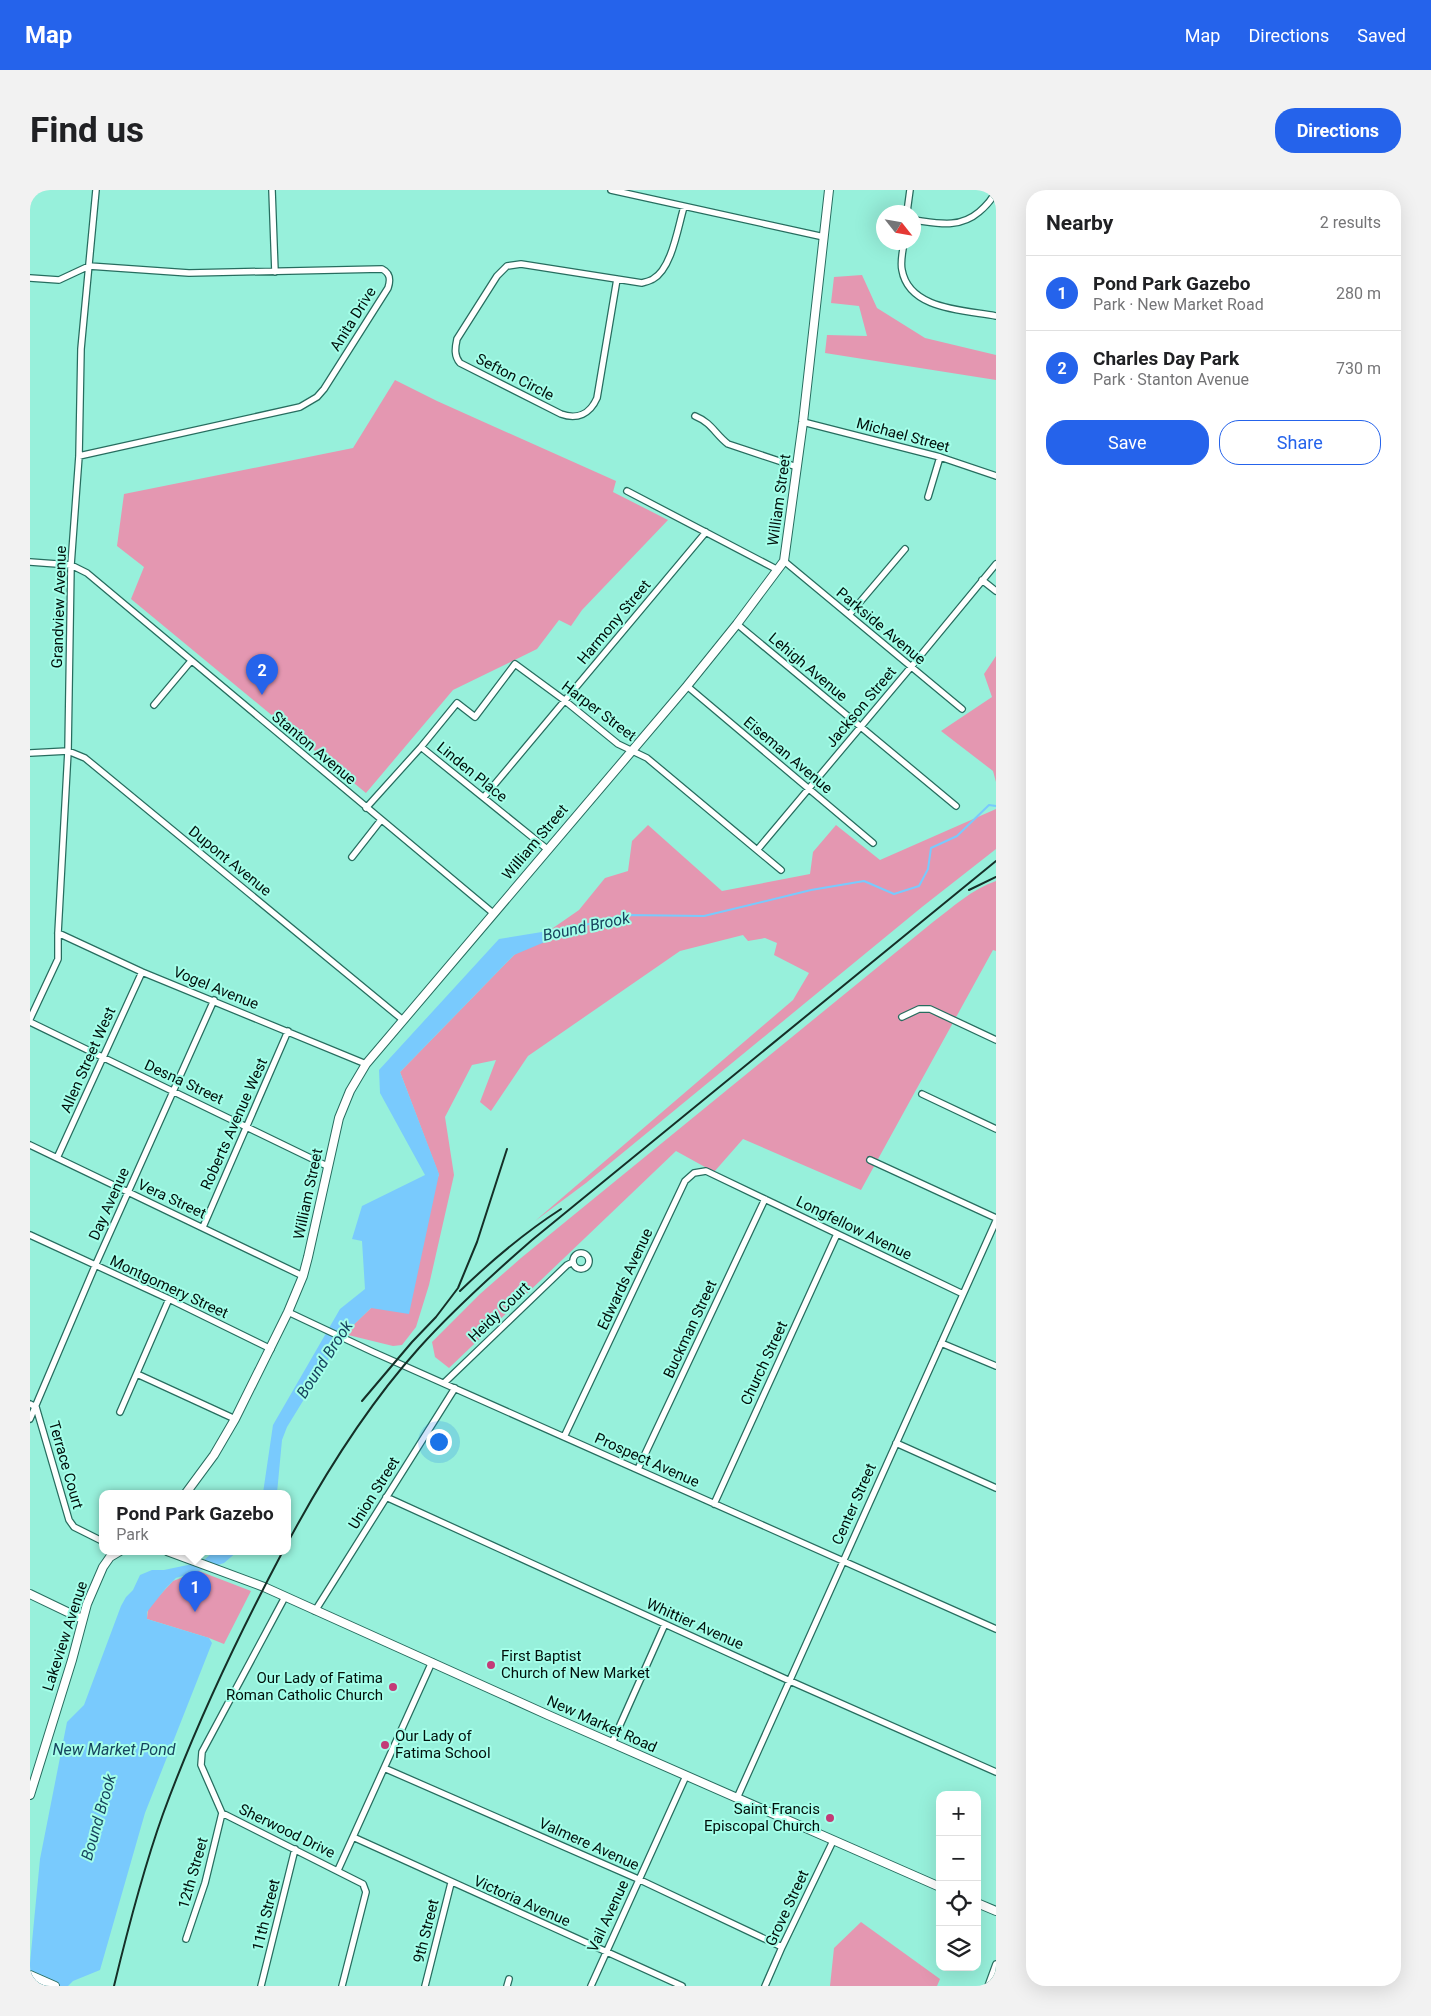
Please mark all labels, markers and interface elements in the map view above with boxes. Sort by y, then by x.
text: Map [25,21,72,49]
text: Map [1185,25,1220,46]
text: Directions [1248,25,1329,46]
text: Saved [1357,25,1406,46]
button: Directions [1275,108,1401,153]
text: Find us [30,110,144,151]
north arrow [876,205,921,250]
text: Nearby [1046,211,1113,235]
text: 2 results [1320,213,1381,232]
text: Pond Park Gazebo [1093,272,1250,295]
street label: Anita Drive [326,284,380,354]
text: 1 [1057,284,1067,303]
text: 280 m [1336,284,1381,303]
text: Park · New Market Road [1093,295,1264,314]
text: Charles Day Park [1093,347,1239,370]
street label: Sefton Circle [473,350,557,404]
text: 2 [1057,359,1067,378]
text: 730 m [1336,359,1381,378]
text: Park · Stanton Avenue [1093,370,1249,389]
street label: Michael Street [854,414,952,456]
button: Save [1046,420,1209,465]
button: Share [1219,420,1381,465]
street label: William Street [764,453,794,547]
street label: Grandview Avenue [48,545,70,669]
street label: Harmony Street [574,576,654,668]
street label: Parkside Avenue [833,583,929,669]
street label: Lehigh Avenue [765,629,851,705]
pin: 2 [246,654,278,695]
street label: Jackson Street [822,663,900,751]
street label: Harper Street [558,677,640,745]
street label: Stanton Avenue [268,707,360,789]
street label: Eiseman Avenue [740,713,836,797]
street label: Linden Place [433,738,511,806]
street label: William Street [498,801,572,883]
street label: Dupont Avenue [185,822,275,900]
water label: Bound Brook [541,908,633,945]
street label: Vogel Avenue [171,963,261,1013]
street label: Allen Street West [57,1004,119,1116]
street label: Roberts Avenue West [197,1055,271,1193]
street label: Desna Street [142,1056,227,1108]
street label: William Street [290,1147,326,1241]
street label: Day Avenue [85,1165,133,1243]
street label: Vera Street [135,1175,209,1223]
street label: Longfellow Avenue [793,1192,915,1264]
street label: Edwards Avenue [594,1225,656,1333]
street label: Montgomery Street [107,1252,231,1322]
street label: Buckman Street [659,1277,721,1381]
street label: Heidy Court [465,1278,534,1346]
water label: Bound Brook [292,1316,357,1402]
street label: Church Street [737,1318,791,1408]
street label: Terrace Court [45,1419,87,1511]
your location [426,1429,452,1455]
street label: Prospect Avenue [592,1429,702,1491]
street label: Union Street [345,1453,403,1532]
street label: Center Street [828,1460,880,1548]
popup [99,1490,291,1555]
text: Pond Park Gazebo [116,1502,274,1525]
text: Park [116,1525,149,1544]
pin: 1 [179,1571,211,1612]
street label: Lakeview Avenue [39,1579,91,1693]
street label: Whittier Avenue [644,1595,746,1653]
place label: First Baptist Church of New Market [501,1647,650,1682]
marker: First Baptist Church of New Market [485,1659,497,1671]
place label: Our Lady of Fatima Roman Catholic Church [226,1669,383,1704]
marker: Our Lady of Fatima Roman Catholic Church [387,1681,399,1693]
street label: New Market Road [544,1692,660,1756]
place label: Our Lady of Fatima School [395,1727,491,1762]
marker: Our Lady of Fatima School [379,1739,391,1751]
water label: New Market Pond [53,1740,176,1759]
water label: Bound Brook [77,1771,120,1862]
map controls [936,1791,981,1971]
button: + [936,1791,981,1836]
street label: Sherwood Drive [236,1800,338,1862]
place label: Saint Francis Episcopal Church [704,1800,820,1835]
marker: Saint Francis Episcopal Church [824,1812,836,1824]
street label: Valmere Avenue [536,1814,642,1874]
street label: 12th Street [174,1835,212,1911]
button: − [936,1836,981,1881]
street label: Grove Street [762,1867,813,1949]
street label: Victoria Avenue [471,1872,573,1930]
street label: 11th Street [248,1877,284,1953]
street label: Vail Avenue [583,1877,633,1955]
button: locate [936,1881,981,1926]
street label: 9th Street [409,1897,443,1965]
button: layers [936,1926,981,1971]

